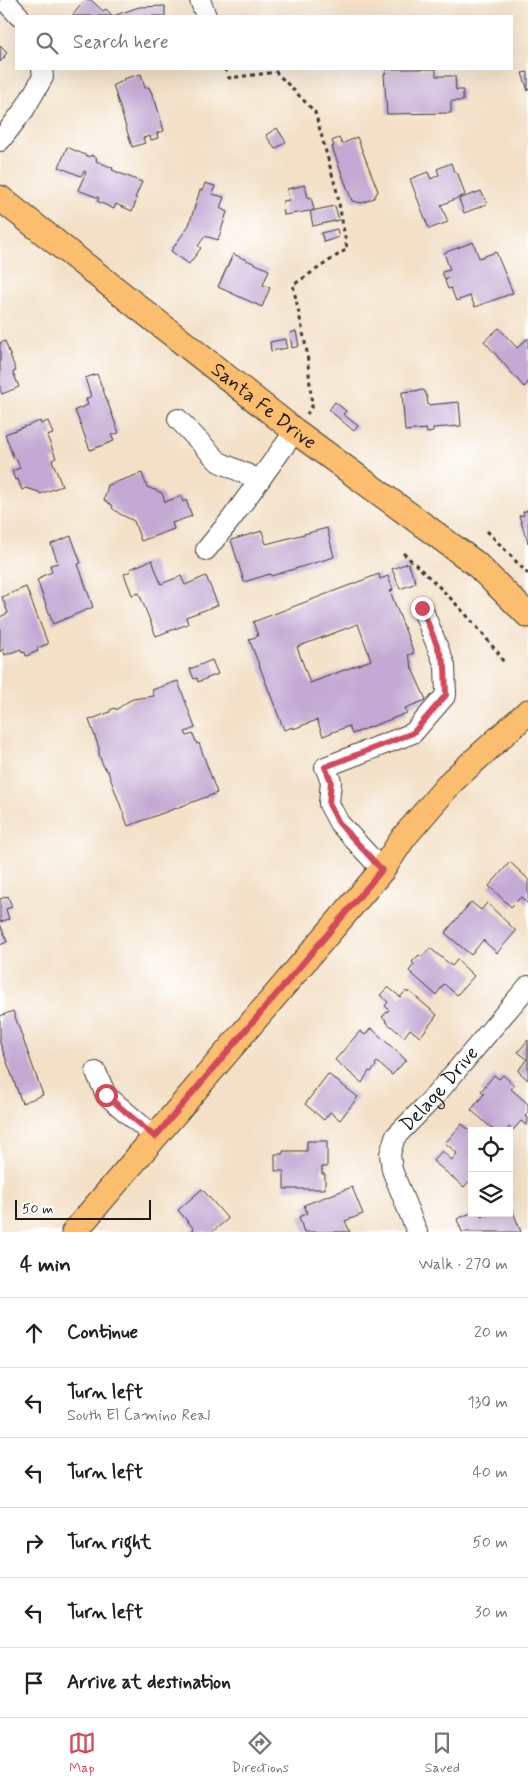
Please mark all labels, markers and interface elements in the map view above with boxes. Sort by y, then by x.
search box [15,15,513,70]
icon: search [33,29,61,57]
text: Search here [73,30,169,55]
street label: Santa Fe Drive [205,356,322,456]
route end [411,597,434,620]
street label: Delage Drive [394,1040,485,1138]
route start [95,1084,118,1107]
map controls [468,1127,513,1217]
button: locate [468,1127,513,1172]
button: layers [468,1172,513,1217]
scale bar [15,1197,151,1220]
text: 50 m [22,1200,53,1218]
text: 4 min [20,1251,71,1279]
text: Walk · 270 m [419,1254,508,1275]
icon: ahead [20,1319,48,1347]
text: Continue [67,1320,138,1345]
text: 20 m [474,1322,508,1343]
text: Turn left [67,1380,143,1405]
icon: left [20,1389,48,1417]
text: 130 m [467,1392,508,1413]
text: South El Camino Real [67,1405,210,1426]
icon: left [20,1459,48,1487]
text: Turn left [67,1460,143,1485]
text: 40 m [472,1462,508,1483]
icon: right [20,1529,48,1557]
text: Turn right [67,1530,151,1555]
text: 50 m [472,1532,508,1553]
icon: left [20,1599,48,1627]
text: Turn left [67,1600,143,1625]
text: 30 m [475,1602,508,1623]
icon: arrive [20,1669,48,1697]
text: Arrive at destination [67,1670,231,1695]
tab: Map [68,1729,96,1777]
tab: Directions [232,1729,289,1777]
tab: Saved [425,1729,460,1777]

